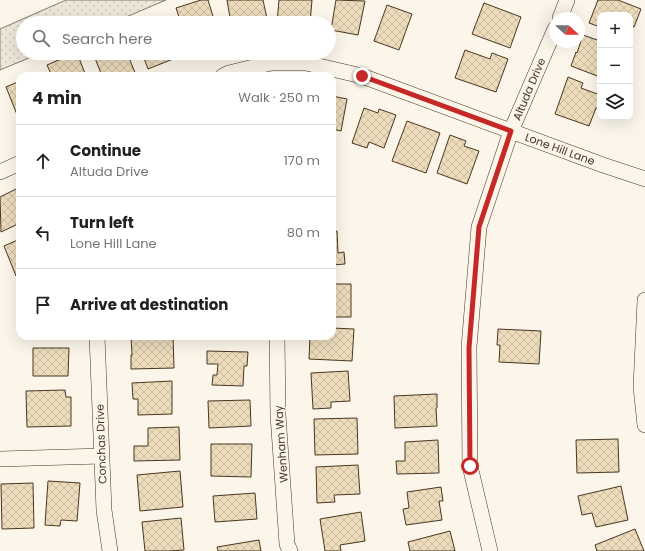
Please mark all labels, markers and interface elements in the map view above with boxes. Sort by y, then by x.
north arrow [549,12,585,48]
map controls [597,12,633,120]
button: + [597,12,633,48]
search box [16,16,336,60]
icon: search [30,27,52,49]
text: Search here [62,28,152,49]
button: − [597,48,633,84]
street label: Altuda Drive [509,55,549,123]
route end [353,67,371,85]
button: layers [597,84,633,120]
text: 4 min [32,86,82,110]
text: Walk · 250 m [238,88,320,107]
street label: Lone Hill Lane [523,129,597,169]
text: Continue [70,140,141,161]
icon: ahead [32,150,54,172]
text: 170 m [284,151,320,170]
text: Altuda Drive [70,162,149,181]
text: Turn left [70,212,134,233]
icon: left [32,222,54,244]
text: 80 m [287,223,320,242]
text: Lone Hill Lane [70,234,157,253]
icon: arrive [32,294,54,316]
text: Arrive at destination [70,294,228,315]
street label: Conchas Drive [92,404,110,484]
street label: Wenham Way [270,404,292,483]
route start [461,457,479,475]

